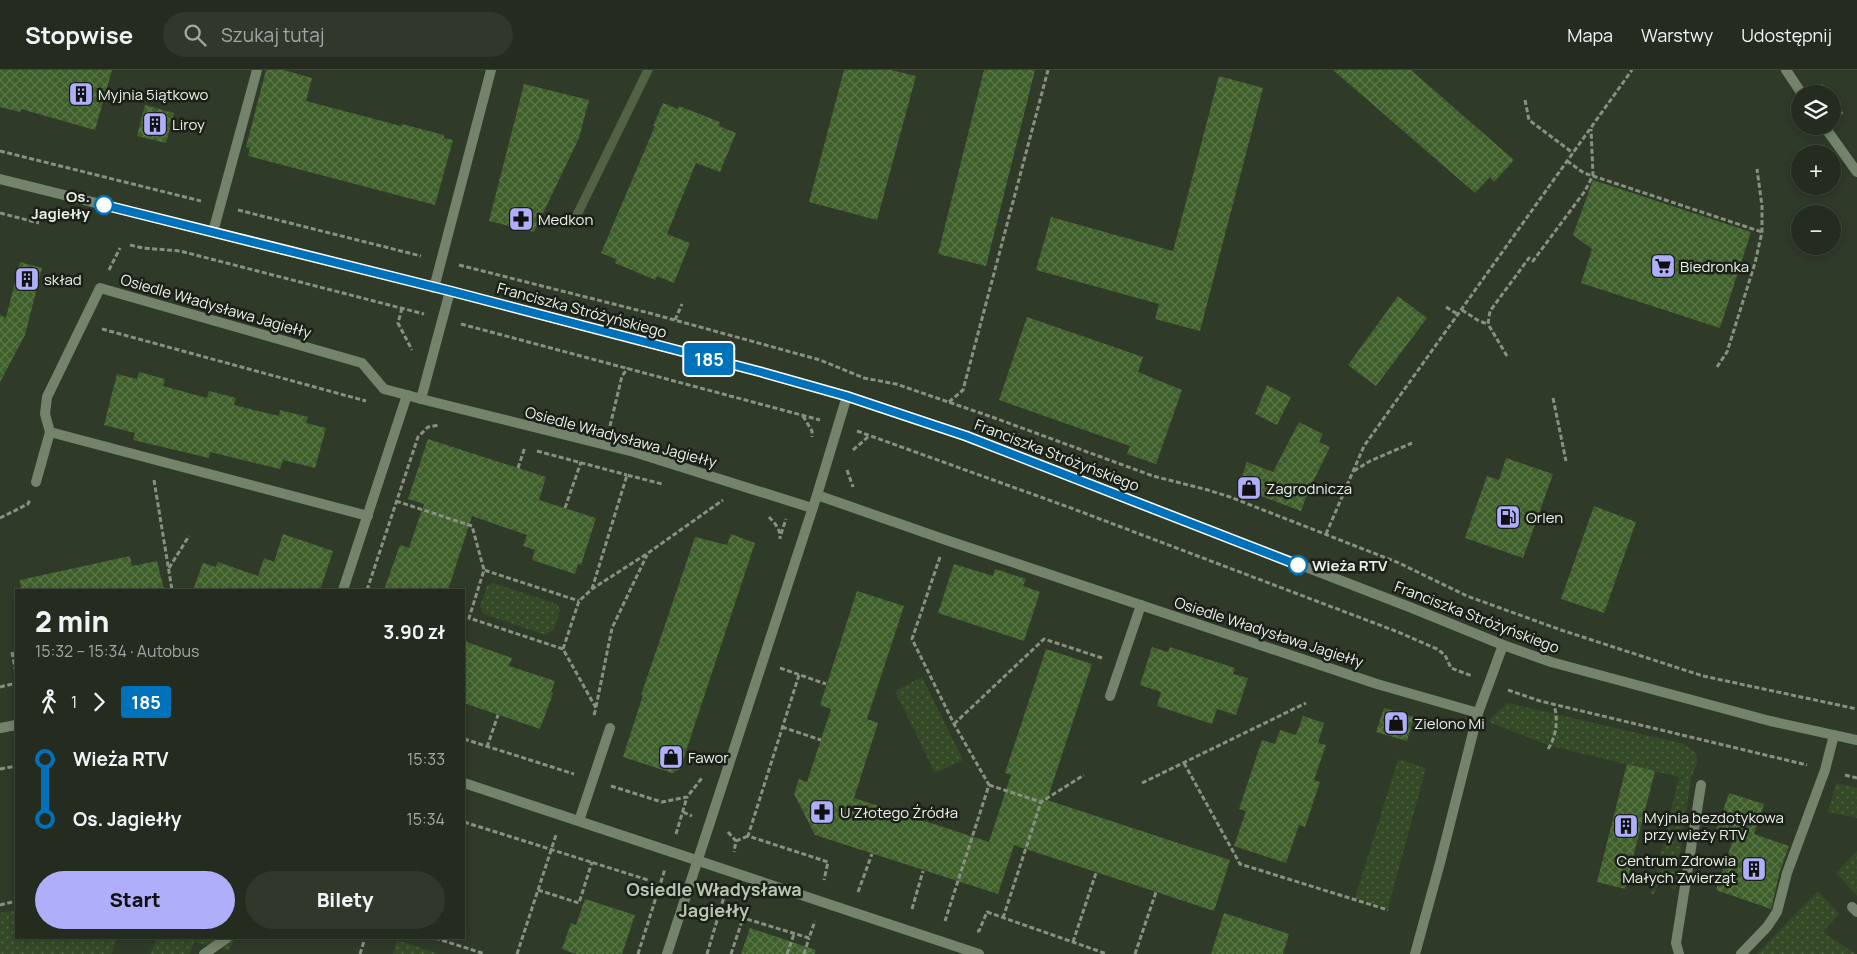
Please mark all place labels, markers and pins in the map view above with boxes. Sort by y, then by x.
building icon: Myjnia 5iątkowo [68,81,94,107]
place label: Myjnia 5iątkowo [98,84,209,105]
building icon: Liroy [142,111,168,137]
place label: Liroy [172,114,205,135]
place label: Os. Jagiełły [31,186,91,224]
marker: Os. Jagiełły [94,195,114,215]
pharmacy icon: Medkon [508,206,534,232]
place label: Medkon [538,209,593,230]
supermarket icon: Biedronka [1650,253,1676,279]
place label: Biedronka [1680,256,1749,277]
building icon: skład [14,266,40,292]
place label: skład [44,269,82,290]
shop icon: Zagrodnicza [1236,475,1262,501]
place label: Zagrodnicza [1266,478,1352,499]
fuel station icon: Orlen [1495,504,1521,530]
place label: Orlen [1526,507,1563,528]
marker: Wieża RTV [1288,555,1308,575]
place label: Wieża RTV [1312,555,1388,576]
shop icon: Zielono Mi [1383,710,1409,736]
place label: Zielono Mi [1414,713,1485,734]
shop icon: Fawor [658,744,684,770]
place label: Fawor [688,747,729,768]
pharmacy icon: U Złotego Źródła [809,799,835,825]
place label: U Złotego Źródła [840,802,958,823]
place label: Myjnia bezdotykowa przy wieży RTV [1644,807,1784,845]
building icon: Myjnia bezdotykowa przy wieży RTV [1613,813,1639,839]
place label: Centrum Zdrowia Małych Zwierząt [1616,850,1736,888]
building icon: Centrum Zdrowia Małych Zwierząt [1741,856,1767,882]

